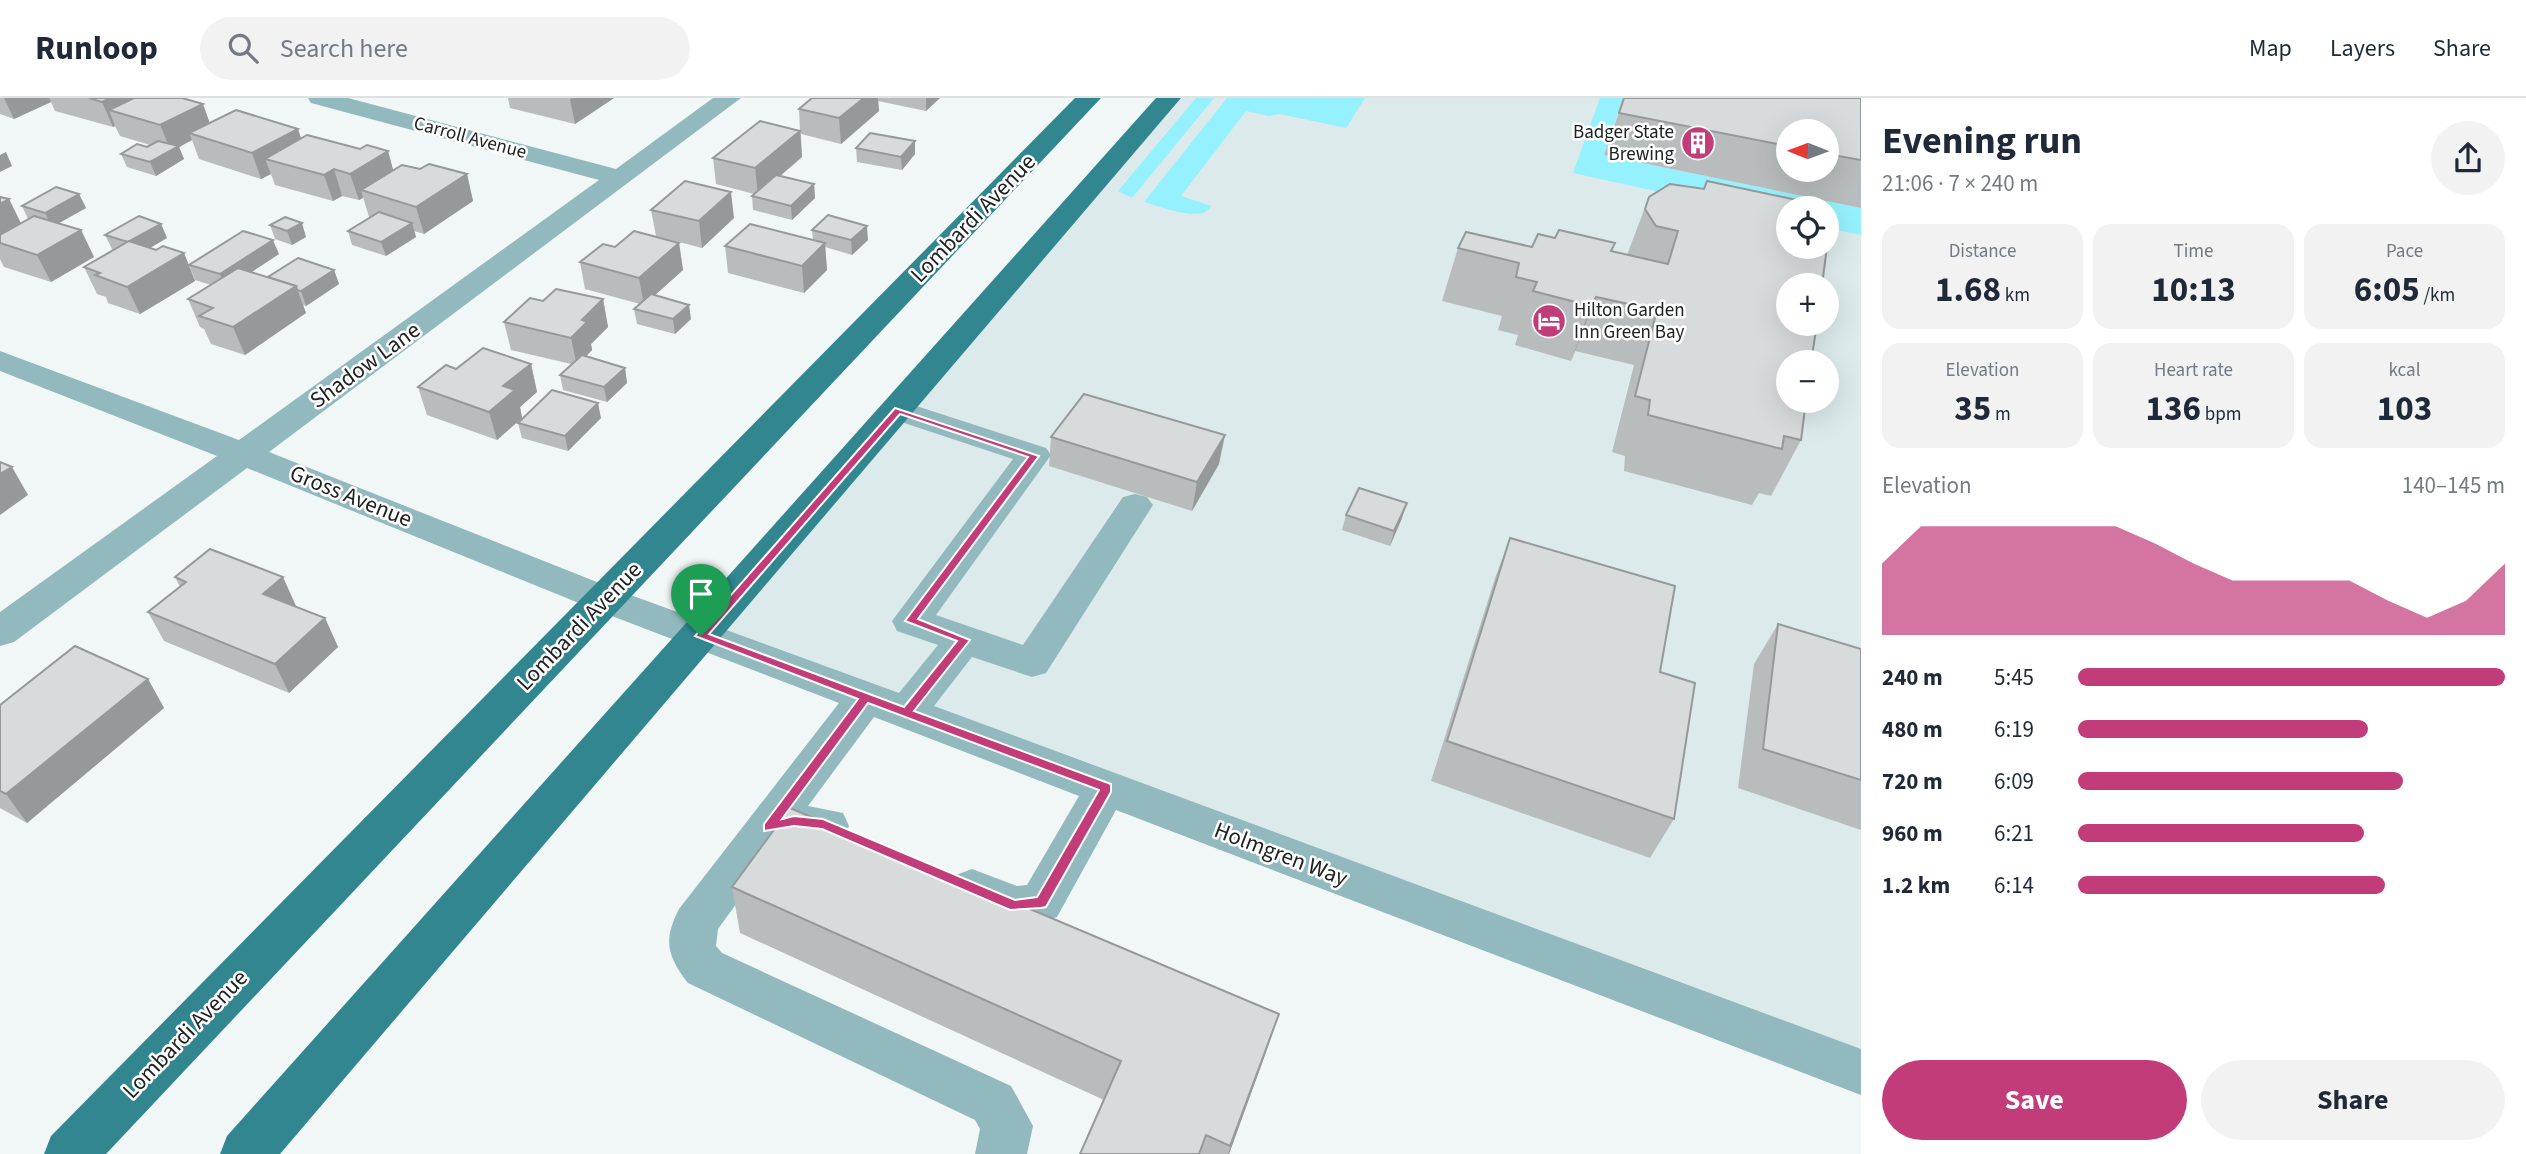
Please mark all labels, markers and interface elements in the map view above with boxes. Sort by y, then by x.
search box [200,17,690,80]
text: Runloop [35,25,158,72]
icon: search [224,29,262,67]
text: Search here [280,30,408,67]
text: Map [2249,31,2292,66]
text: Layers [2330,31,2395,66]
text: Share [2433,31,2491,66]
street label: Carroll Avenue [411,110,529,166]
text: Evening run [1882,114,2082,168]
place label: Badger State Brewing [1573,119,1674,168]
north arrow [1776,119,1839,182]
map controls [1776,119,1839,413]
button: share [2431,121,2505,195]
building icon: Badger State Brewing [1679,124,1717,162]
street label: Lombardi Avenue [903,146,1043,290]
text: 21:06 · 7 × 240 m [1882,167,2038,200]
button: locate [1776,196,1839,259]
text: Distance [1949,238,2016,265]
text: Time [2173,238,2214,265]
text: Pace [2386,238,2423,265]
text: 1.68 [1935,265,2001,315]
text: 10:13 [2151,265,2236,315]
text: 6:05 [2354,265,2420,315]
button: + [1776,273,1839,336]
text: km [2001,282,2030,309]
text: /km [2420,282,2455,309]
place label: Hilton Garden Inn Green Bay [1574,297,1685,346]
hotel icon: Hilton Garden Inn Green Bay [1530,302,1568,340]
street label: Shadow Lane [303,314,427,416]
button: − [1776,350,1839,413]
text: Elevation [1946,357,2019,384]
text: Heart rate [2154,357,2233,384]
text: kcal [2389,357,2420,384]
text: 35 [1954,384,1991,434]
text: 136 [2145,384,2201,434]
text: 103 [2377,384,2432,434]
text: m [1991,401,2011,428]
text: bpm [2201,401,2242,428]
street label: Gross Avenue [285,457,417,535]
text: Elevation [1882,469,1972,502]
text: 140–145 m [2402,469,2505,502]
street label: Lombardi Avenue [509,554,649,698]
pin [671,564,731,636]
icon: arrive [682,575,720,613]
text: 240 m [1882,661,1943,694]
text: 5:45 [1994,661,2034,694]
text: 480 m [1882,713,1943,746]
text: 6:19 [1994,713,2034,746]
text: 720 m [1882,765,1943,798]
text: 6:09 [1994,765,2034,798]
street label: Holmgren Way [1210,813,1353,895]
text: 960 m [1882,817,1943,850]
text: 6:21 [1994,817,2034,850]
text: 1.2 km [1882,869,1950,902]
text: 6:14 [1994,869,2034,902]
street label: Lombardi Avenue [115,962,255,1106]
button: Save [1882,1060,2187,1140]
button: Share [2201,1060,2505,1140]

